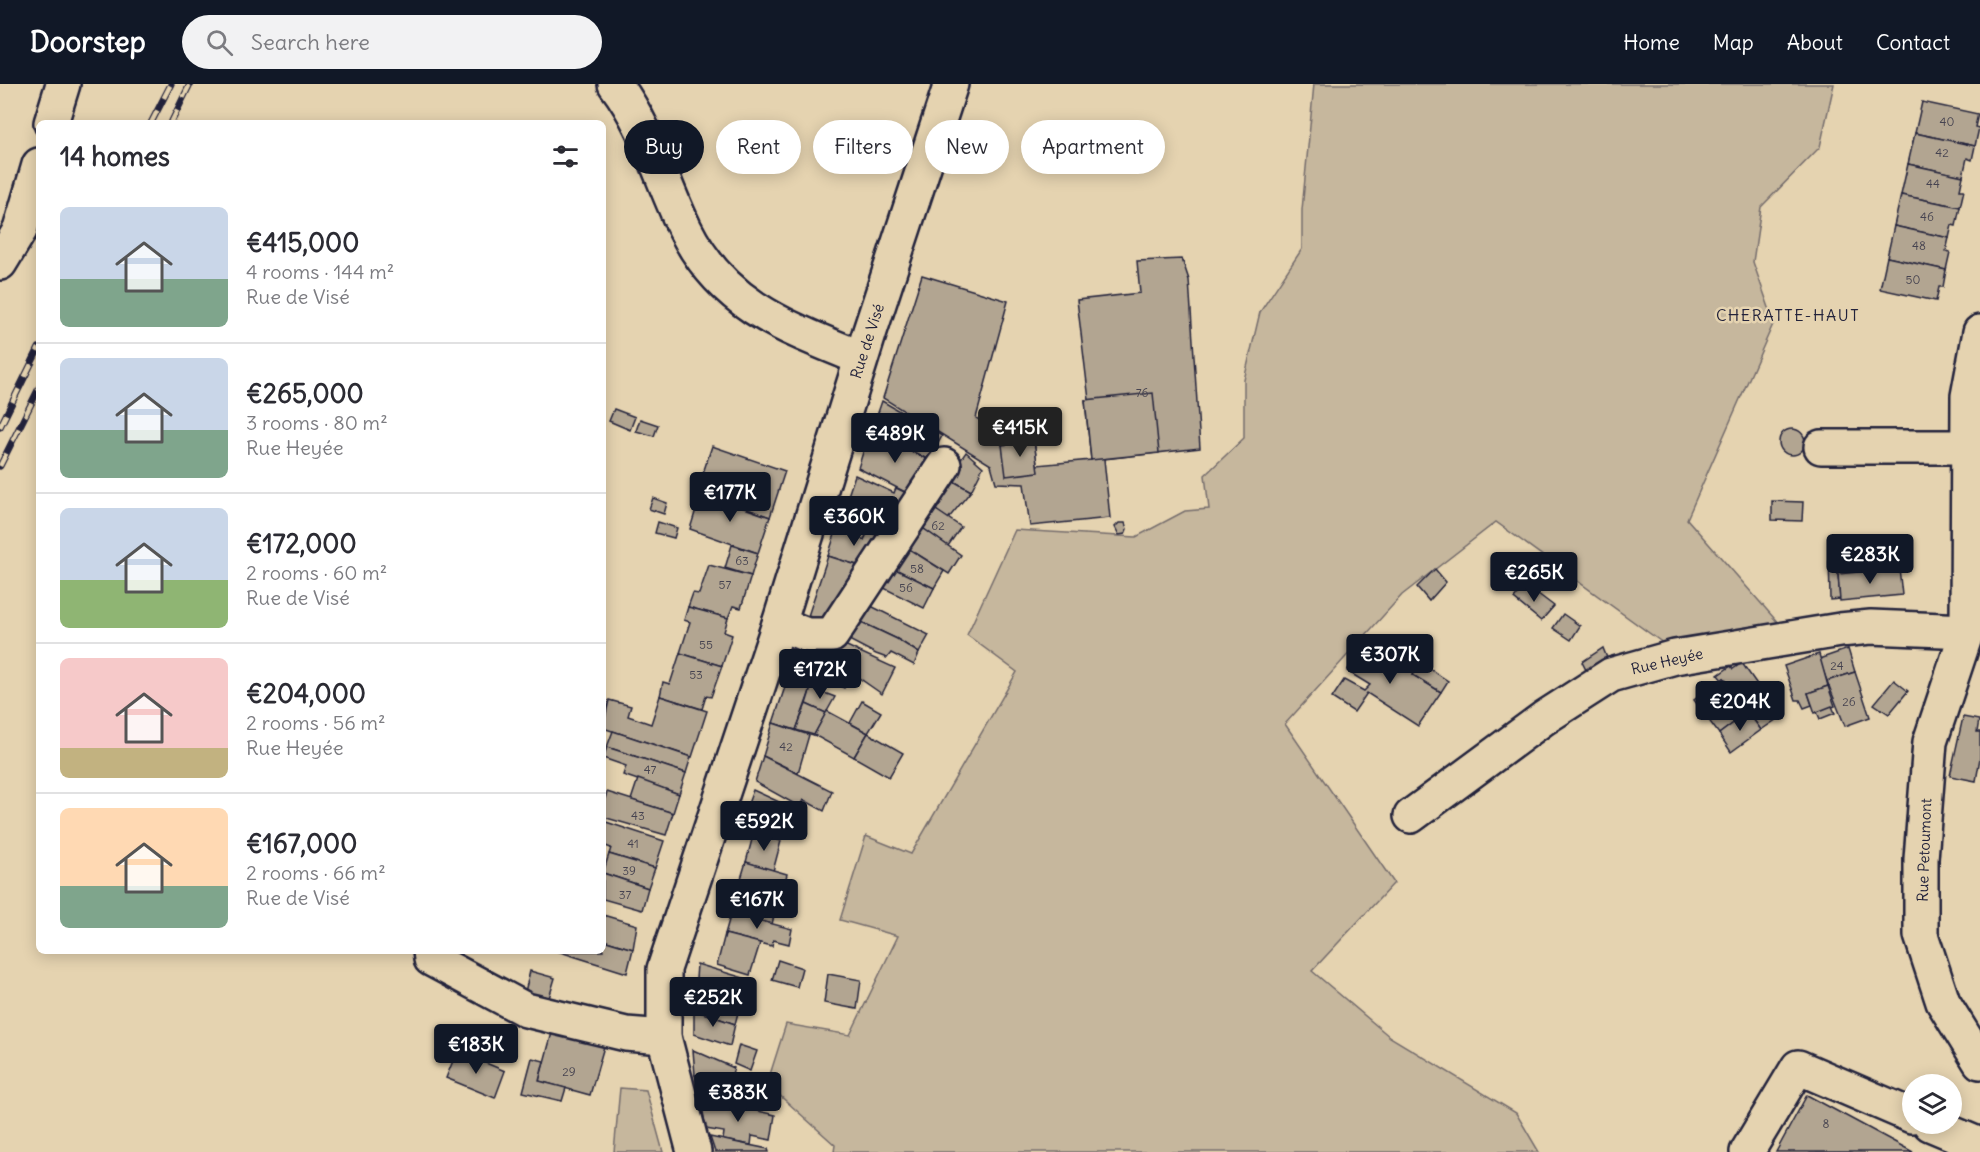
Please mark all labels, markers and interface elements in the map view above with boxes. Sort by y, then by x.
search box [182,15,602,69]
text: Doorstep [30,24,146,60]
icon: search [203,26,236,59]
text: Search here [251,28,370,56]
text: Home [1623,29,1680,56]
text: Map [1713,29,1754,56]
text: About [1787,29,1843,56]
text: Contact [1876,29,1950,56]
house number: 40 [1940,114,1955,129]
chip: Buy [624,120,704,174]
chip: Rent [716,120,801,174]
chip: Filters [813,120,913,174]
chip: New [925,120,1009,174]
chip: Apartment [1021,120,1165,174]
text: 14 homes [60,140,170,173]
icon: filters [549,140,582,173]
house number: 42 [1935,145,1949,160]
house number: 44 [1926,176,1940,191]
house number: 46 [1920,209,1934,224]
text: €415,000 [246,226,359,259]
icon: home [108,231,180,303]
house number: 48 [1912,238,1926,253]
text: 4 rooms · 144 m² [246,259,394,284]
house number: 50 [1906,272,1921,287]
text: Rue de Visé [246,284,350,309]
street label: Rue de Visé [846,301,888,381]
district label: CHERATTE-HAUT [1716,305,1860,325]
text: €265,000 [246,377,364,410]
icon: home [108,382,180,454]
house number: 76 [1136,385,1148,400]
pin: €415K [978,407,1062,458]
text: 3 rooms · 80 m² [246,410,388,435]
pin: €489K [853,413,937,464]
text: €415K [992,414,1048,439]
text: €489K [865,420,925,445]
text: Rue Heyée [246,435,344,460]
pin: €177K [688,472,772,523]
text: €177K [704,479,756,504]
pin: €360K [812,496,896,547]
text: €360K [823,503,885,528]
house number: 62 [931,518,945,533]
text: €172,000 [246,527,357,560]
icon: home [108,532,180,604]
pin: €283K [1828,534,1912,585]
text: €283K [1840,541,1900,566]
pin: €265K [1492,552,1576,603]
house number: 63 [735,553,749,568]
text: €265K [1504,559,1564,584]
text: 2 rooms · 60 m² [246,560,387,585]
house number: 58 [910,561,924,576]
house number: 57 [719,577,732,592]
house number: 56 [899,580,913,595]
text: Rue de Visé [246,585,350,610]
pin: €307K [1348,634,1432,685]
house number: 55 [699,637,713,652]
text: €307K [1360,641,1420,666]
street label: Rue Heyée [1629,644,1705,678]
pin: €172K [778,649,862,700]
text: €172K [793,656,847,681]
house number: 24 [1830,658,1844,673]
house number: 53 [689,667,703,682]
text: €204,000 [246,677,366,710]
pin: €204K [1698,681,1782,732]
icon: home [108,682,180,754]
text: €204K [1710,688,1770,713]
house number: 26 [1842,694,1856,709]
text: 2 rooms · 56 m² [246,710,386,735]
text: Rue Heyée [246,735,344,760]
house number: 42 [779,739,793,754]
house number: 47 [644,762,656,777]
street label: Rue Petoumont [1913,798,1935,902]
pin: €592K [722,801,806,852]
house number: 43 [631,808,645,823]
text: €592K [734,808,794,833]
text: €167,000 [246,827,357,860]
icon: home [108,832,180,904]
house number: 41 [627,836,639,851]
text: 2 rooms · 66 m² [246,860,386,885]
house number: 39 [622,863,636,878]
pin: €167K [715,879,799,930]
text: Rue de Visé [246,885,350,910]
text: €167K [730,886,784,911]
house number: 37 [619,887,631,902]
pin: €252K [671,977,755,1028]
text: €252K [684,984,742,1009]
pin: €183K [434,1024,518,1075]
text: €183K [448,1031,504,1056]
house number: 29 [562,1064,576,1079]
pin: €383K [696,1072,780,1123]
map controls [1902,1074,1962,1134]
button: layers [1902,1074,1962,1134]
text: €383K [708,1079,768,1104]
house number: 8 [1823,1116,1830,1131]

